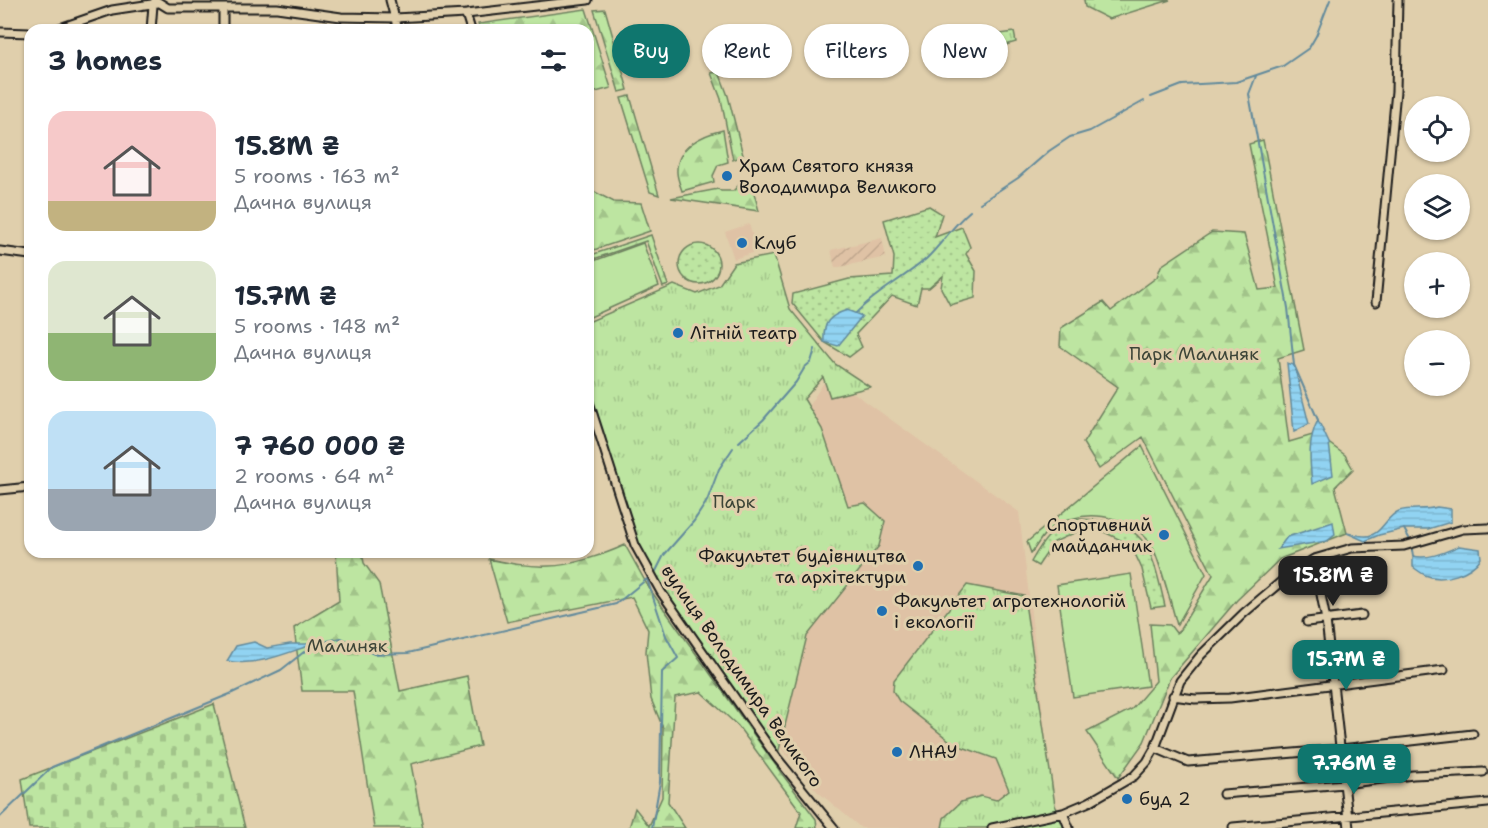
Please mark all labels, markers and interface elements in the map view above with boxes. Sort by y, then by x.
chip: Buy [612,24,690,78]
chip: Rent [702,24,792,78]
chip: Filters [804,24,909,78]
chip: New [921,24,1008,78]
text: 3 homes [48,43,162,78]
icon: filters [537,44,570,77]
map controls [1404,96,1470,396]
button: locate [1404,96,1470,162]
text: 15.8M ₴ [234,128,340,163]
icon: home [96,135,168,207]
place label: Храм Святого князя Володимира Великого [739,154,937,199]
text: 5 rooms · 163 m² [234,163,400,189]
marker: Храм Святого князя Володимира Великого [720,169,734,183]
button: layers [1404,174,1470,240]
text: Дачна вулиця [234,189,372,215]
place label: Клуб [754,231,797,255]
marker: Клуб [735,236,749,250]
button: + [1404,252,1470,318]
text: 15.7M ₴ [234,278,337,313]
icon: home [96,285,168,357]
text: 5 rooms · 148 m² [234,313,400,339]
place label: Літній театр [690,321,797,345]
marker: Літній театр [671,326,685,340]
button: − [1404,330,1470,396]
text: Дачна вулиця [234,339,372,365]
park label: Парк Малиняк [1129,342,1259,366]
text: 7 760 000 ₴ [234,428,405,463]
icon: home [96,435,168,507]
text: 2 rooms · 64 m² [234,463,394,489]
text: Дачна вулиця [234,489,372,515]
park label: Парк [713,490,756,514]
place label: Спортивний майданчик [1046,513,1152,558]
marker: Спортивний майданчик [1157,528,1171,542]
place label: Факультет будівництва та архітектури [698,544,906,589]
pin: 15.8M ₴ [1278,556,1388,607]
marker: Факультет будівництва та архітектури [911,559,925,573]
street label: вулиця Володимира Великого [656,560,828,792]
text: 15.8M ₴ [1292,562,1374,588]
place label: Факультет агротехнологій і екології [894,589,1126,634]
marker: Факультет агротехнологій і екології [875,604,889,618]
park label: Малиняк [307,634,388,658]
pin: 15.7M ₴ [1291,640,1401,691]
text: 15.7M ₴ [1306,646,1386,672]
place label: ЛНАУ [909,740,958,764]
pin: 7.76M ₴ [1299,744,1409,795]
marker: ЛНАУ [890,745,904,759]
text: 7.76M ₴ [1312,750,1396,776]
place label: буд 2 [1139,787,1191,811]
marker: буд 2 [1120,792,1134,806]

